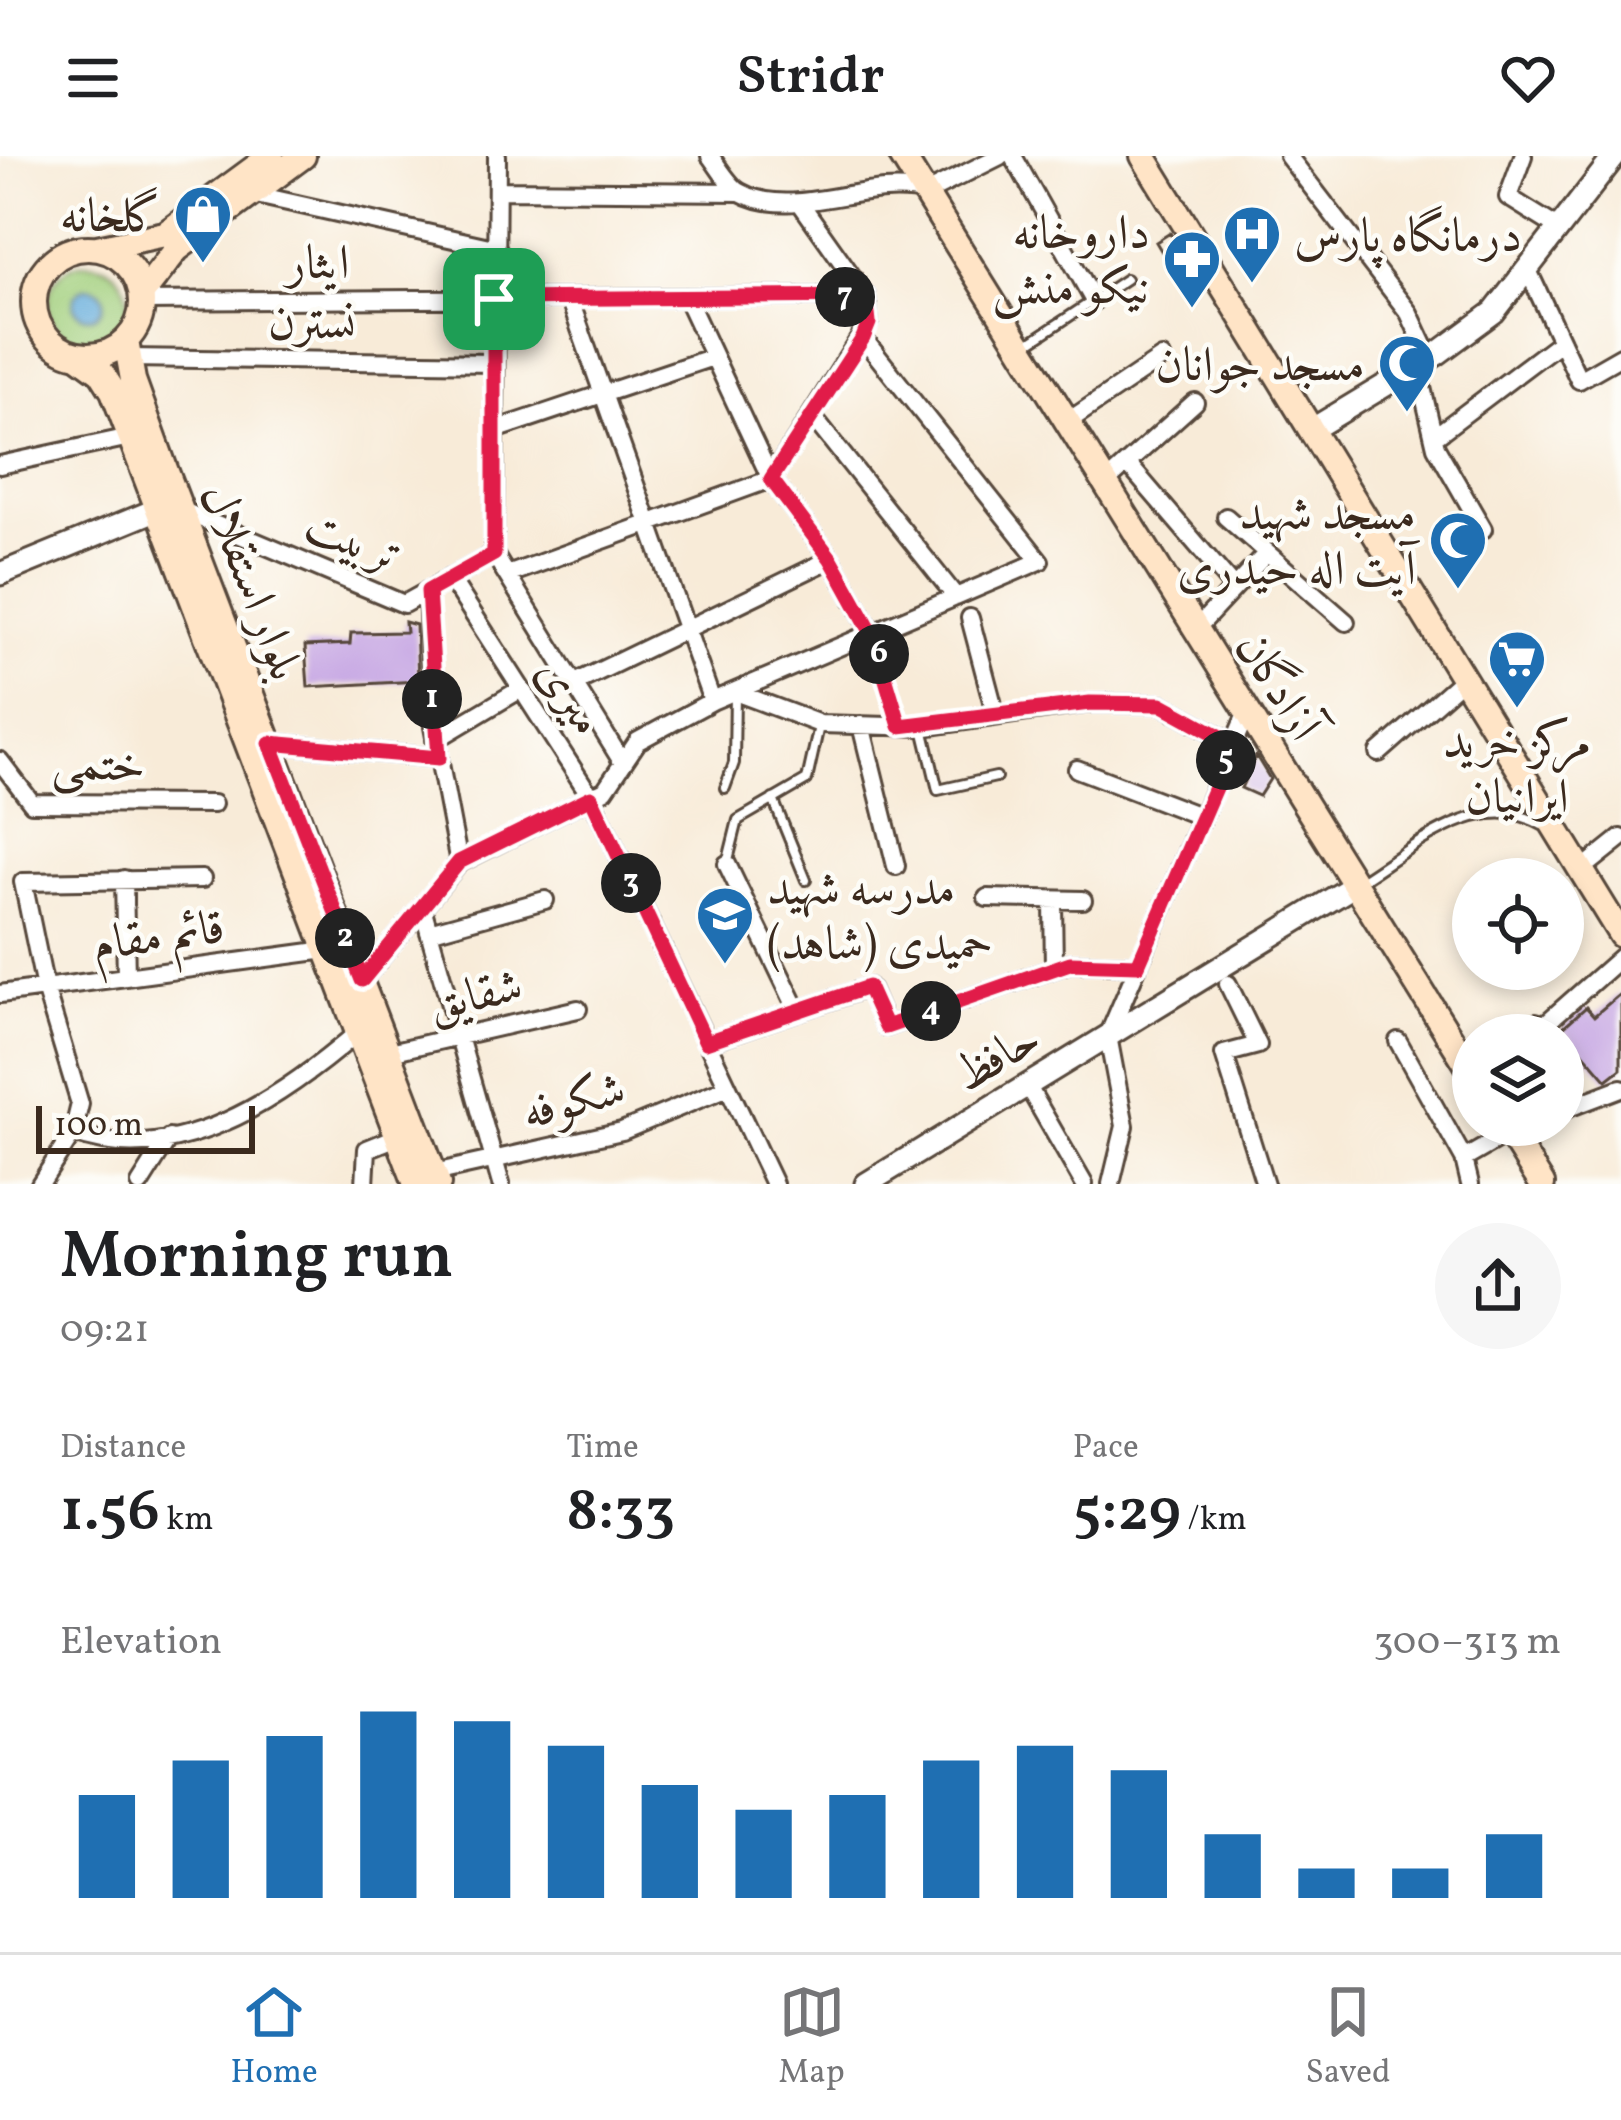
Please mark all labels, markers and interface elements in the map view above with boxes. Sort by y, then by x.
text: Stridr [736,41,885,116]
icon: menu [60,45,126,111]
icon: heart [1495,45,1561,111]
shop icon: گلخانه [172,183,234,265]
place label: گلخانه [60,185,161,252]
place label: داروخانه نیکو منش [992,202,1150,324]
hospital icon: درمانگاه پارس [1221,203,1283,285]
place label: درمانگاه پارس [1294,205,1522,272]
pharmacy icon: داروخانه نیکو منش [1161,228,1223,310]
street label: ایثار [283,232,349,299]
pin [443,248,545,350]
icon: arrive [461,266,527,332]
pin: 7 [815,267,875,327]
text: 7 [837,274,853,320]
street label: نسترن [267,291,356,360]
mosque icon: مسجد جوانان [1376,332,1438,414]
place label: مسجد جوانان [1155,334,1365,401]
street label: بلوار استقلال [181,475,317,691]
place label: مسجد شهید آیت اله حیدری [1177,483,1421,605]
street label: تربیت [294,494,411,593]
mosque icon: مسجد شهید آیت اله حیدری [1427,509,1489,591]
street label: آزادگان [1217,620,1338,759]
pin: 6 [849,624,909,684]
supermarket icon: مرکز خرید ایرانیان [1486,628,1548,710]
text: 6 [870,631,888,677]
street label: میری [518,645,619,750]
pin: 1 [402,669,462,729]
text: 1 [425,676,439,722]
place label: مرکز خرید ایرانیان [1443,711,1591,833]
pin: 5 [1196,730,1256,790]
street label: ختمی [50,731,147,802]
text: 5 [1218,737,1234,783]
pin: 3 [601,853,661,913]
place label: مدرسه شهید حمیدی (شاهد) [767,858,993,980]
map controls [1452,858,1584,1146]
button: locate [1452,858,1584,990]
text: 3 [623,860,639,906]
school or university icon: مدرسه شهید حمیدی (شاهد) [694,884,756,966]
street label: قائم مقام [88,896,230,985]
pin: 2 [315,908,375,968]
text: 2 [336,915,354,961]
street label: شقایق [422,954,530,1041]
pin: 4 [901,981,961,1041]
text: 4 [921,988,941,1034]
street label: حافظ [942,1007,1054,1111]
button: layers [1452,1014,1584,1146]
street label: شکوفه [515,1057,633,1149]
scale bar [36,1100,255,1153]
text: 100 m [54,1104,143,1150]
text: Morning run [60,1213,453,1305]
button: share [1435,1223,1561,1349]
text: 09:21 [60,1304,149,1358]
text: Distance [60,1426,186,1472]
text: Time [566,1426,639,1472]
text: Pace [1073,1426,1139,1472]
text: 1.56 [60,1472,160,1555]
text: 8:33 [566,1472,675,1555]
text: 5:29 [1073,1472,1181,1555]
text: km [160,1498,213,1544]
text: /km [1181,1498,1247,1544]
text: Elevation [60,1616,222,1670]
text: 300–313 m [1373,1616,1561,1670]
tab: Home [230,1979,318,2097]
tab: Map [779,1979,845,2097]
tab: Saved [1306,1979,1391,2097]

